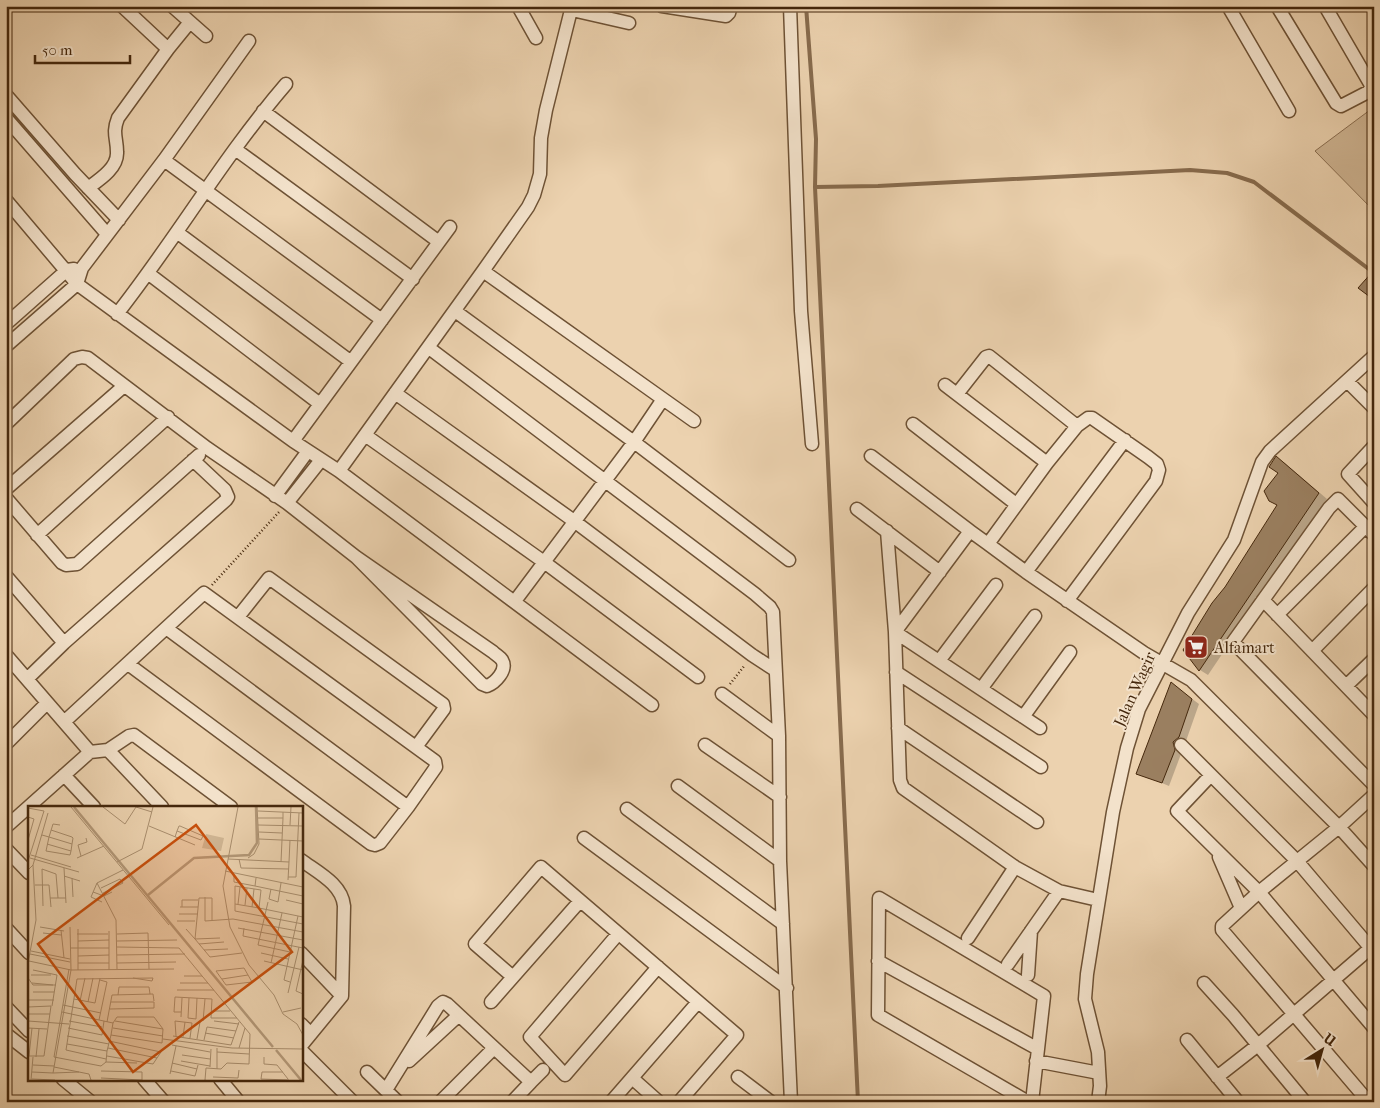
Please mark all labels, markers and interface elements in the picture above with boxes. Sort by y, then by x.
scale bar [35,32,130,64]
text: 50 m [42,41,73,59]
supermarket icon: Alfamart [1183,634,1209,660]
place label: Alfamart [1213,638,1275,657]
street label: Jalan Wagir [1109,649,1159,731]
inset map [28,806,302,1080]
north arrow [1298,1026,1348,1076]
text: U [1319,1029,1339,1050]

